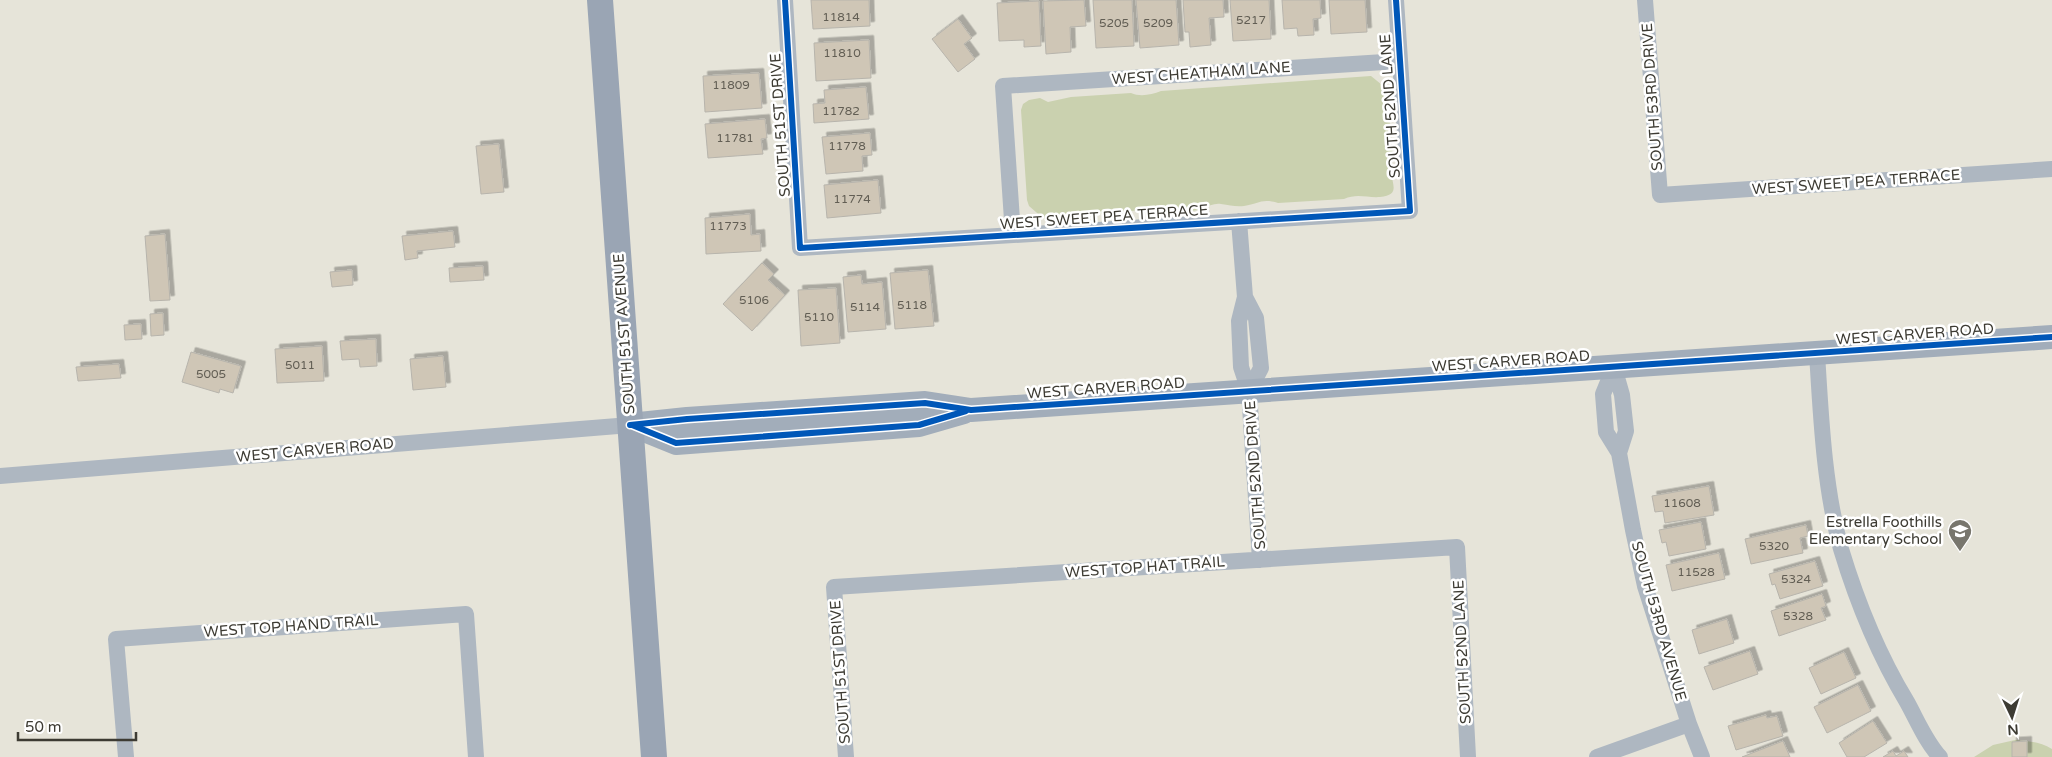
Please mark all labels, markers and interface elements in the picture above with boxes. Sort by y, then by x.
house number: 11814 [822,10,860,24]
house number: 5217 [1236,13,1266,27]
house number: 5205 [1099,16,1129,30]
house number: 5209 [1143,16,1173,30]
street label: SOUTH 53RD DRIVE [1638,23,1666,171]
street label: SOUTH 52ND LANE [1376,33,1404,179]
house number: 11810 [823,46,861,60]
street label: SOUTH 51ST DRIVE [766,53,794,197]
street label: WEST CHEATHAM LANE [1111,58,1291,88]
house number: 11809 [712,78,750,92]
house number: 11782 [822,104,860,118]
house number: 11781 [716,131,754,145]
house number: 11778 [828,139,866,153]
street label: WEST SWEET PEA TERRACE [1751,166,1961,198]
house number: 11774 [833,192,871,206]
street label: WEST SWEET PEA TERRACE [999,201,1209,233]
house number: 11773 [709,219,747,233]
street label: SOUTH 51ST AVENUE [609,253,639,415]
house number: 5106 [739,293,769,307]
house number: 5118 [897,298,927,312]
house number: 5114 [850,300,881,314]
house number: 5110 [804,310,835,324]
street label: WEST CARVER ROAD [1835,319,1995,349]
street label: WEST CARVER ROAD [1431,346,1591,376]
house number: 5011 [285,358,315,372]
house number: 5005 [196,367,226,381]
street label: WEST CARVER ROAD [1026,373,1186,403]
street label: SOUTH 52ND DRIVE [1241,400,1269,550]
street label: WEST CARVER ROAD [235,434,395,466]
house number: 11608 [1663,496,1701,510]
place label: Estrella Foothills Elementary School [1809,513,1942,548]
school or university icon: Estrella Foothills Elementary School [1947,518,1973,552]
street label: SOUTH 53RD AVENUE [1628,539,1690,703]
house number: 5320 [1759,539,1790,553]
street label: WEST TOP HAT TRAIL [1065,552,1226,582]
house number: 11528 [1677,565,1715,579]
house number: 5324 [1781,572,1812,586]
street label: SOUTH 52ND LANE [1449,579,1475,725]
street label: SOUTH 51ST DRIVE [826,600,854,744]
house number: 5328 [1783,609,1813,623]
street label: WEST TOP HAND TRAIL [203,611,379,641]
north arrow [1987,692,2037,742]
scale bar [18,710,135,742]
text: 50 m [25,718,62,736]
text: N [2007,721,2019,738]

